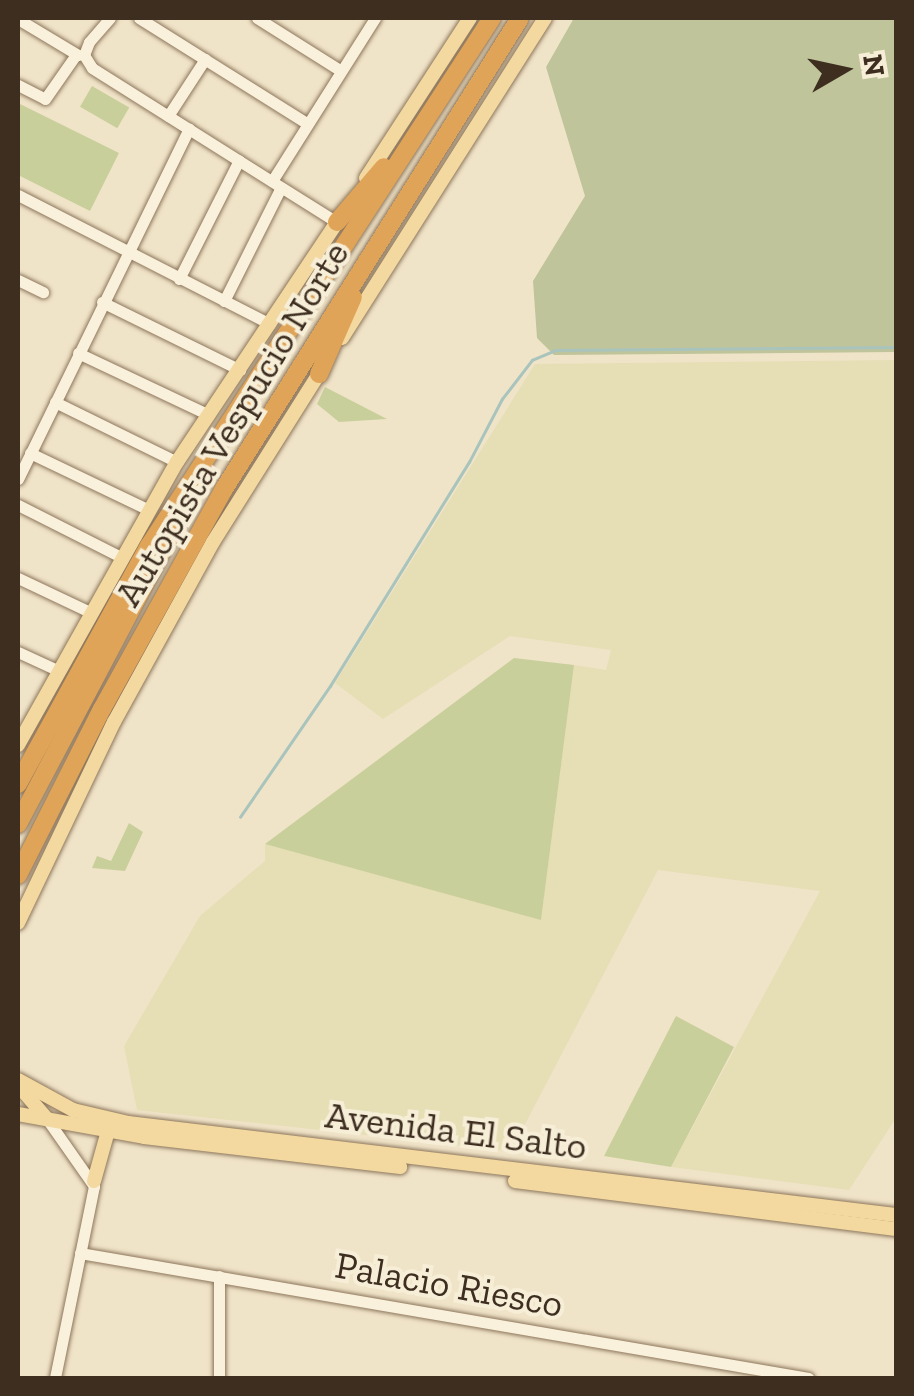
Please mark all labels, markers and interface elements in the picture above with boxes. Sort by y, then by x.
north arrow [794,20,894,120]
text: N [856,52,892,78]
street label: Autopista Vespucio Norte [105,233,359,615]
street label: Avenida El Salto [323,1092,589,1170]
street label: Palacio Riesco [332,1243,566,1327]

